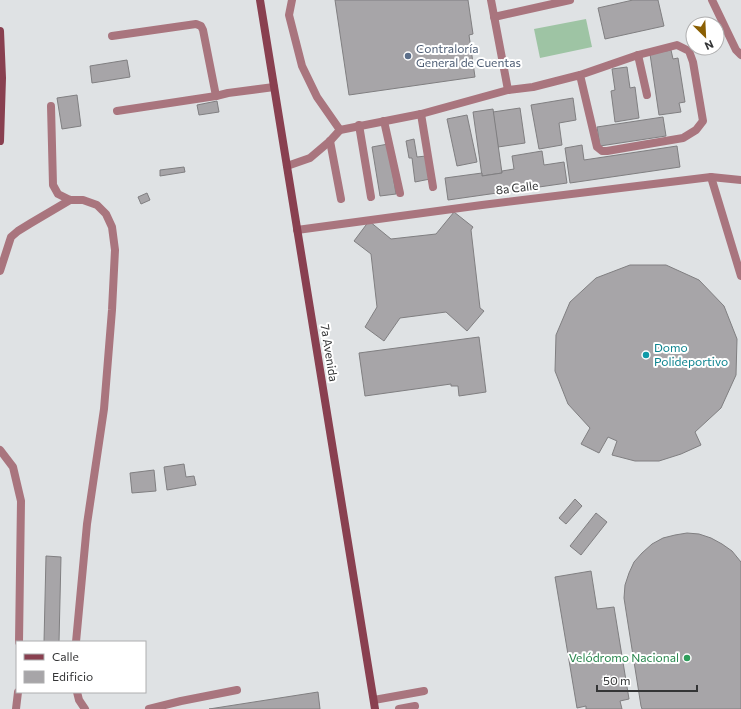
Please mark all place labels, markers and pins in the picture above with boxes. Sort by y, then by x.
place label: Contraloría General de Cuentas [416,41,521,69]
marker: Contraloría General de Cuentas [403,51,413,61]
place label: Domo Polideportivo [654,340,728,368]
marker: Domo Polideportivo [641,350,651,360]
place label: Velódromo Nacional [569,650,679,664]
marker: Velódromo Nacional [682,653,692,663]

